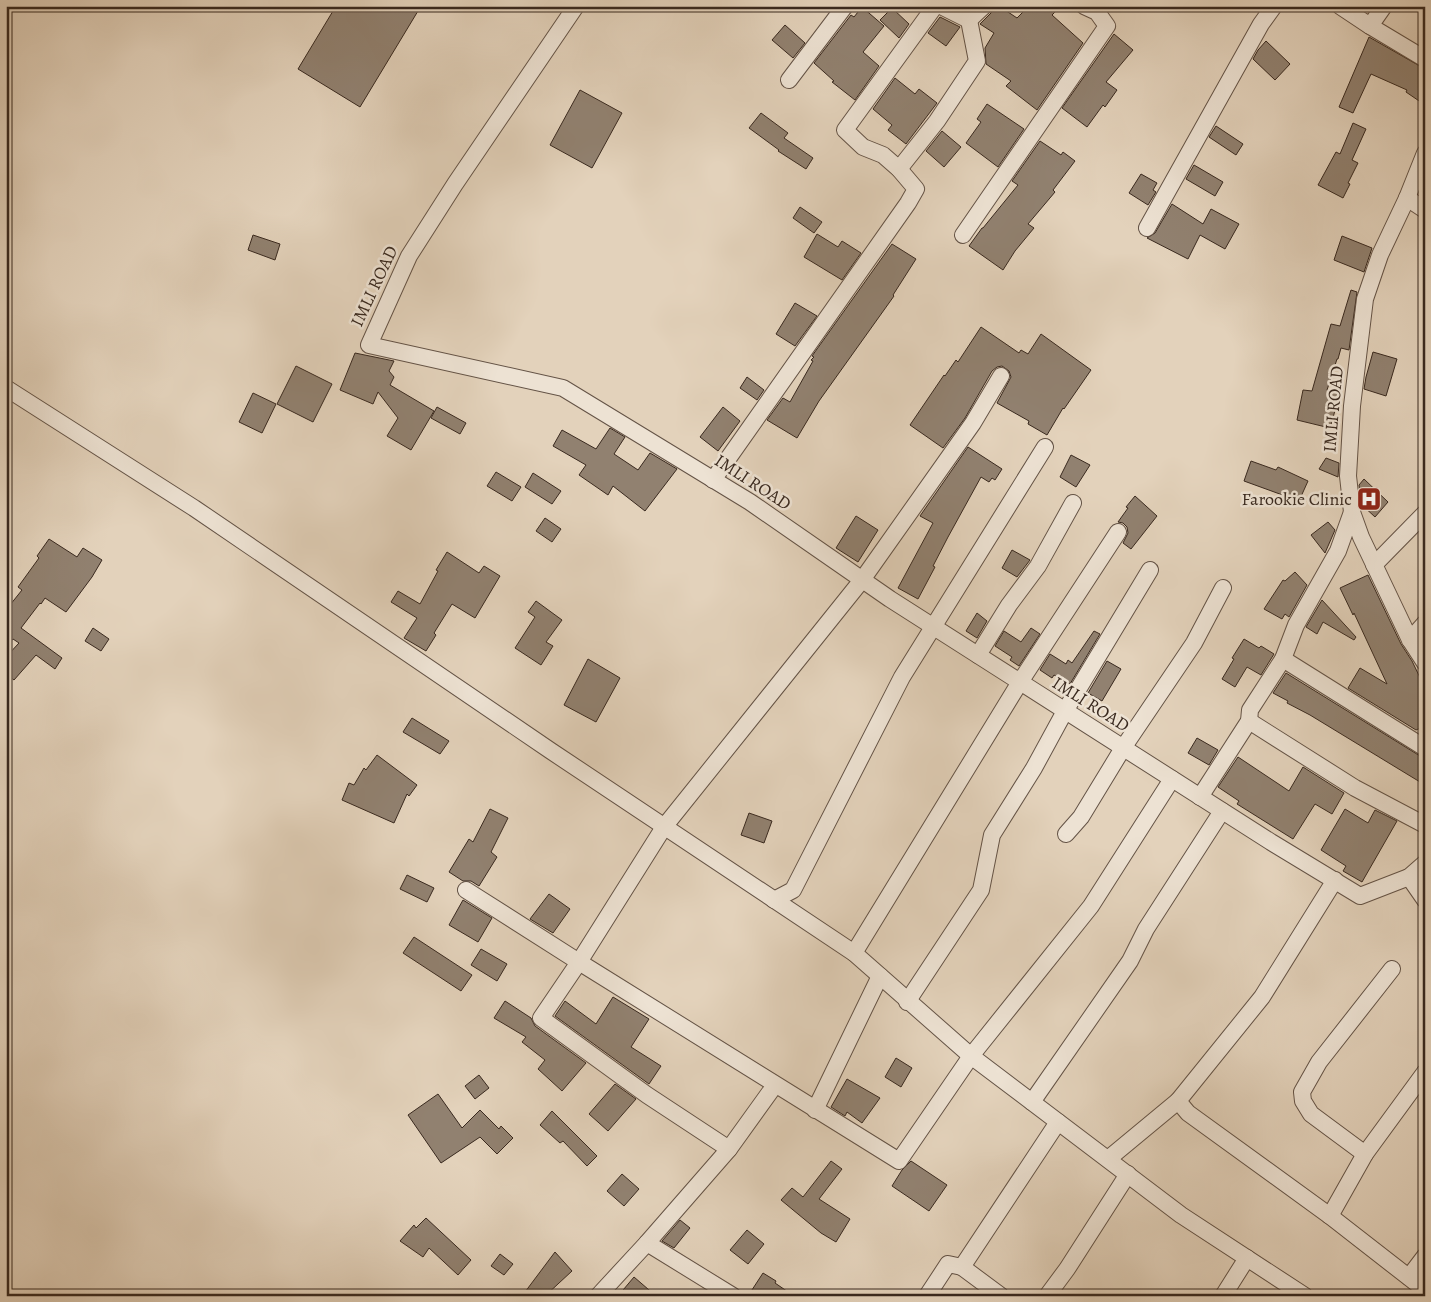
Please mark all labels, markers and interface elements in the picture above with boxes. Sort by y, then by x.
street label: IMLI ROAD [345,242,403,330]
street label: IMLI ROAD [1317,365,1349,453]
street label: IMLI ROAD [710,448,796,516]
hospital icon: Farookie Clinic [1356,486,1382,512]
place label: Farookie Clinic [1242,487,1352,511]
street label: IMLI ROAD [1048,671,1134,737]

